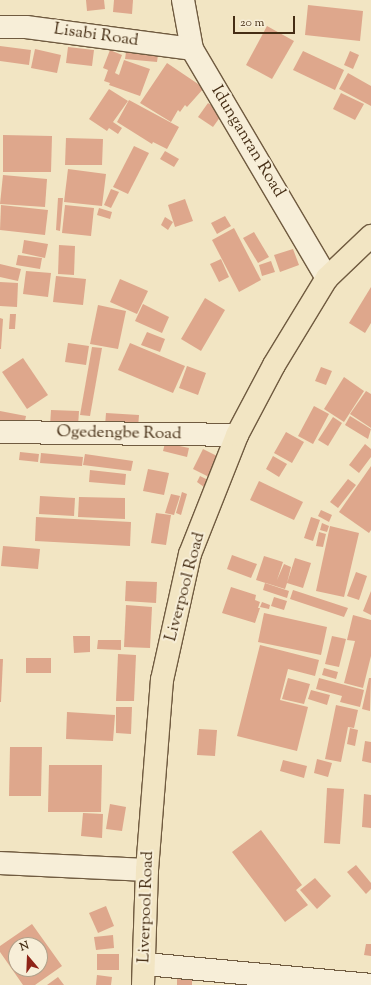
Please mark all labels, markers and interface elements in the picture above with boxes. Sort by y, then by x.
scale bar [235,8,297,34]
text: 20 m [240,14,264,32]
street label: Lisabi Road [52,20,140,52]
street label: Idunganran Road [206,82,288,202]
street label: Ogedengbe Road [56,423,182,445]
street label: Liverpool Road [162,530,210,644]
street label: Liverpool Road [135,851,159,963]
north arrow [8,937,48,977]
text: N [18,938,31,956]

